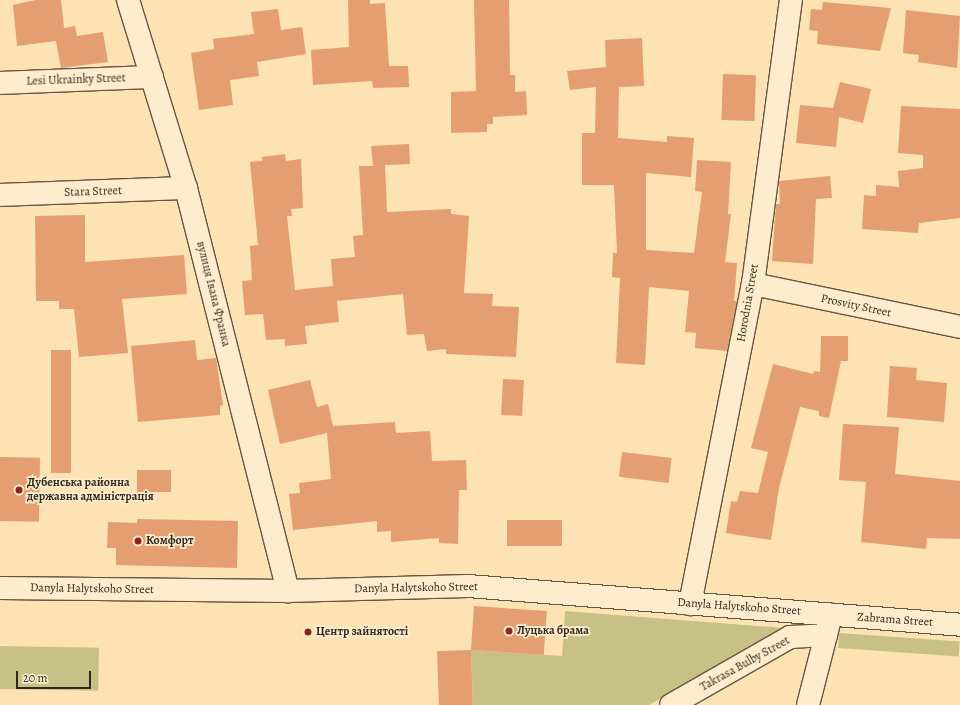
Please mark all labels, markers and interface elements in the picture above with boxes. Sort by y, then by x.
street label: Lesi Ukrainky Street [26,71,126,89]
street label: Stara Street [64,184,122,200]
street label: вулиця Івана Франка [193,240,233,348]
street label: Horodnia Street [734,263,762,343]
street label: Prosvity Street [819,292,893,320]
place label: Дубенська районна державна адміністрація [27,476,154,504]
marker: Дубенська районна державна адміністрація [14,485,24,495]
place label: Комфорт [146,534,194,548]
marker: Комфорт [133,536,143,546]
street label: Danyla Halytskoho Street [354,580,478,596]
street label: Danyla Halytskoho Street [30,581,154,597]
street label: Danyla Halytskoho Street [677,595,801,619]
street label: Zabrama Street [857,610,933,630]
place label: Луцька брама [517,624,589,638]
place label: Центр зайнятості [316,625,408,639]
marker: Луцька брама [504,626,514,636]
marker: Центр зайнятості [303,627,313,637]
street label: Takrasa Bulby Street [698,633,792,695]
scale bar [18,663,93,689]
text: 20 m [23,670,47,686]

